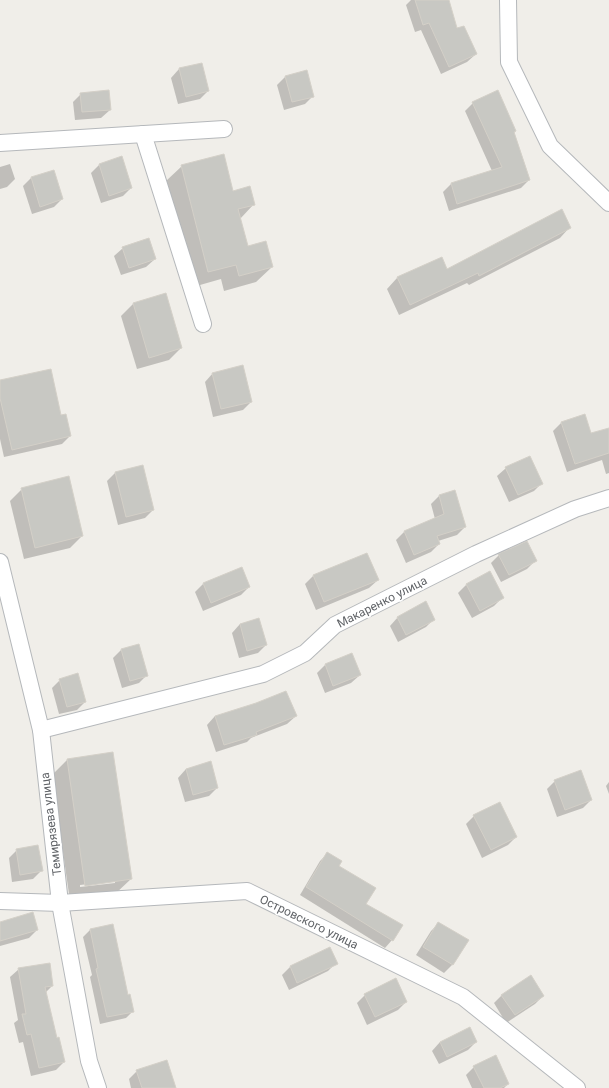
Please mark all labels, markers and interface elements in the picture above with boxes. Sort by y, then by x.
street label: Макаренко улица [335,573,429,631]
street label: Темирязева улица [38,772,64,876]
street label: Островского улица [257,892,361,952]

